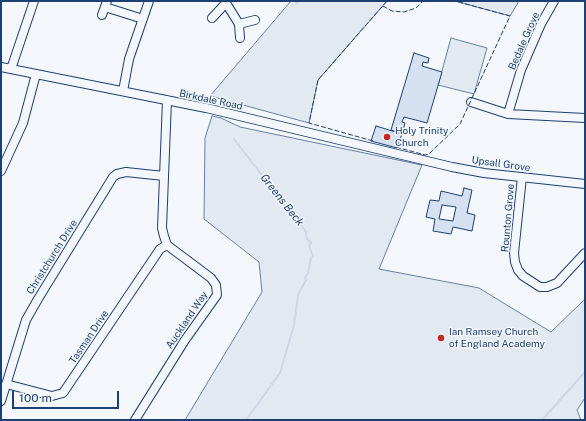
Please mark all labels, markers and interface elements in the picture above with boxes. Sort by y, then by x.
street label: Bedale Grove [506,10,542,72]
street label: Birkdale Road [178,87,244,113]
place label: Holy Trinity Church [395,125,448,148]
marker: Holy Trinity Church [382,132,392,142]
street label: Upsall Grove [471,154,531,174]
water label: Greens Beck [258,171,306,229]
street label: Rounton Grove [499,183,517,253]
street label: Christchurch Drive [24,217,80,297]
street label: Auckland Way [163,289,211,351]
street label: Tasman Drive [67,308,111,366]
place label: Ian Ramsey Church of England Academy [449,326,545,350]
marker: Ian Ramsey Church of England Academy [436,333,446,343]
scale bar [14,383,121,409]
text: 100 m [19,391,52,405]

